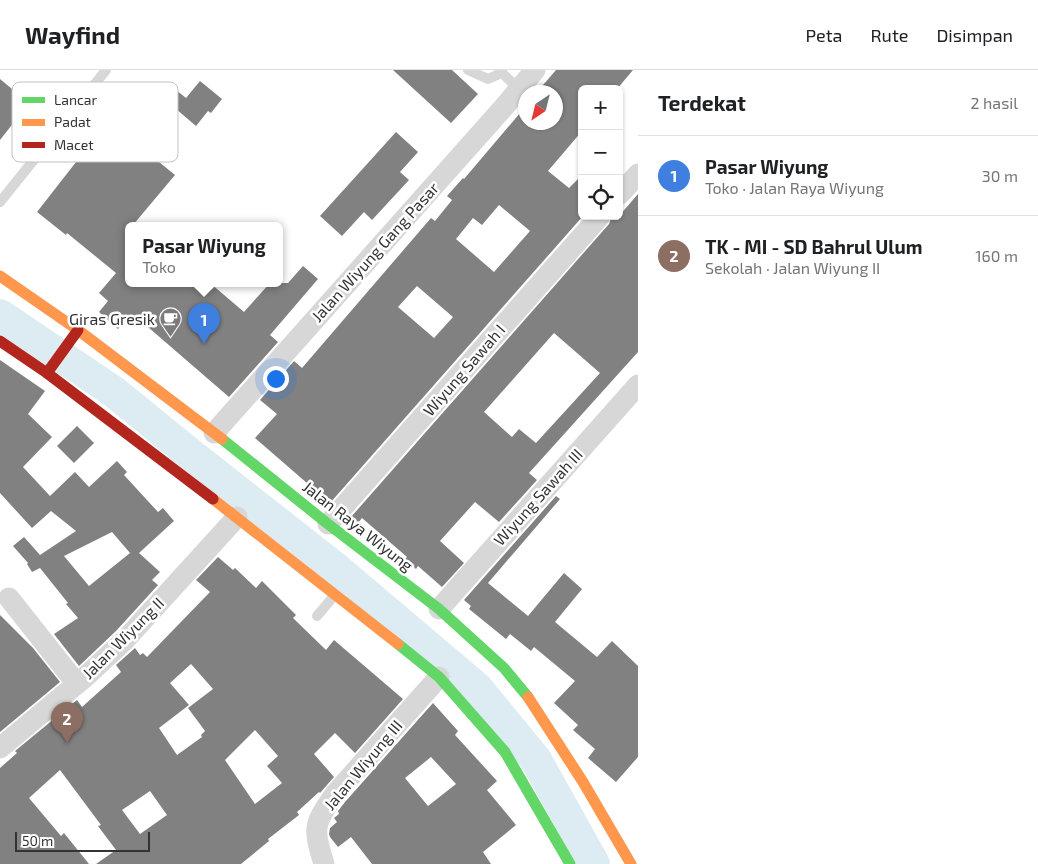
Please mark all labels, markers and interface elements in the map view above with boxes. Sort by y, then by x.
text: Wayfind [25,20,120,49]
text: Peta [806,24,843,46]
text: Rute [871,24,908,46]
text: Disimpan [936,24,1013,46]
legend [12,82,178,162]
north arrow [518,85,563,130]
map controls [578,85,623,220]
button: + [578,85,623,130]
text: Terdekat [658,90,746,115]
text: Lancar [54,91,98,108]
text: 2 hasil [971,93,1018,112]
text: Padat [54,113,91,130]
button: − [578,130,623,175]
text: Macet [54,136,94,153]
text: Pasar Wiyung [705,155,828,178]
text: 1 [671,166,677,185]
text: 30 m [982,166,1018,185]
button: locate [578,175,623,220]
street label: Jalan Wiyung Gang Pasar [307,178,443,325]
text: Toko · Jalan Raya Wiyung [705,178,884,197]
popup [125,222,283,287]
text: Pasar Wiyung [142,234,266,257]
text: TK - MI - SD Bahrul Ulum [705,235,923,258]
text: 2 [669,246,679,265]
text: 160 m [975,246,1018,265]
text: Toko [142,257,176,276]
text: Sekolah · Jalan Wiyung II [705,258,880,277]
pin: 1 [188,303,220,344]
cafe icon: Giras Gresik [159,307,183,338]
place label: Giras Gresik [69,309,155,328]
street label: Wiyung Sawah I [419,320,509,419]
your location [263,366,289,392]
street label: Wiyung Sawah III [489,444,586,549]
street label: Jalan Raya Wiyung [299,477,417,575]
street label: Jalan Wiyung II [78,593,167,682]
pin: 2 [51,702,83,743]
street label: Jalan Wiyung III [319,716,406,813]
scale bar [15,829,150,852]
text: 50 m [22,832,53,849]

